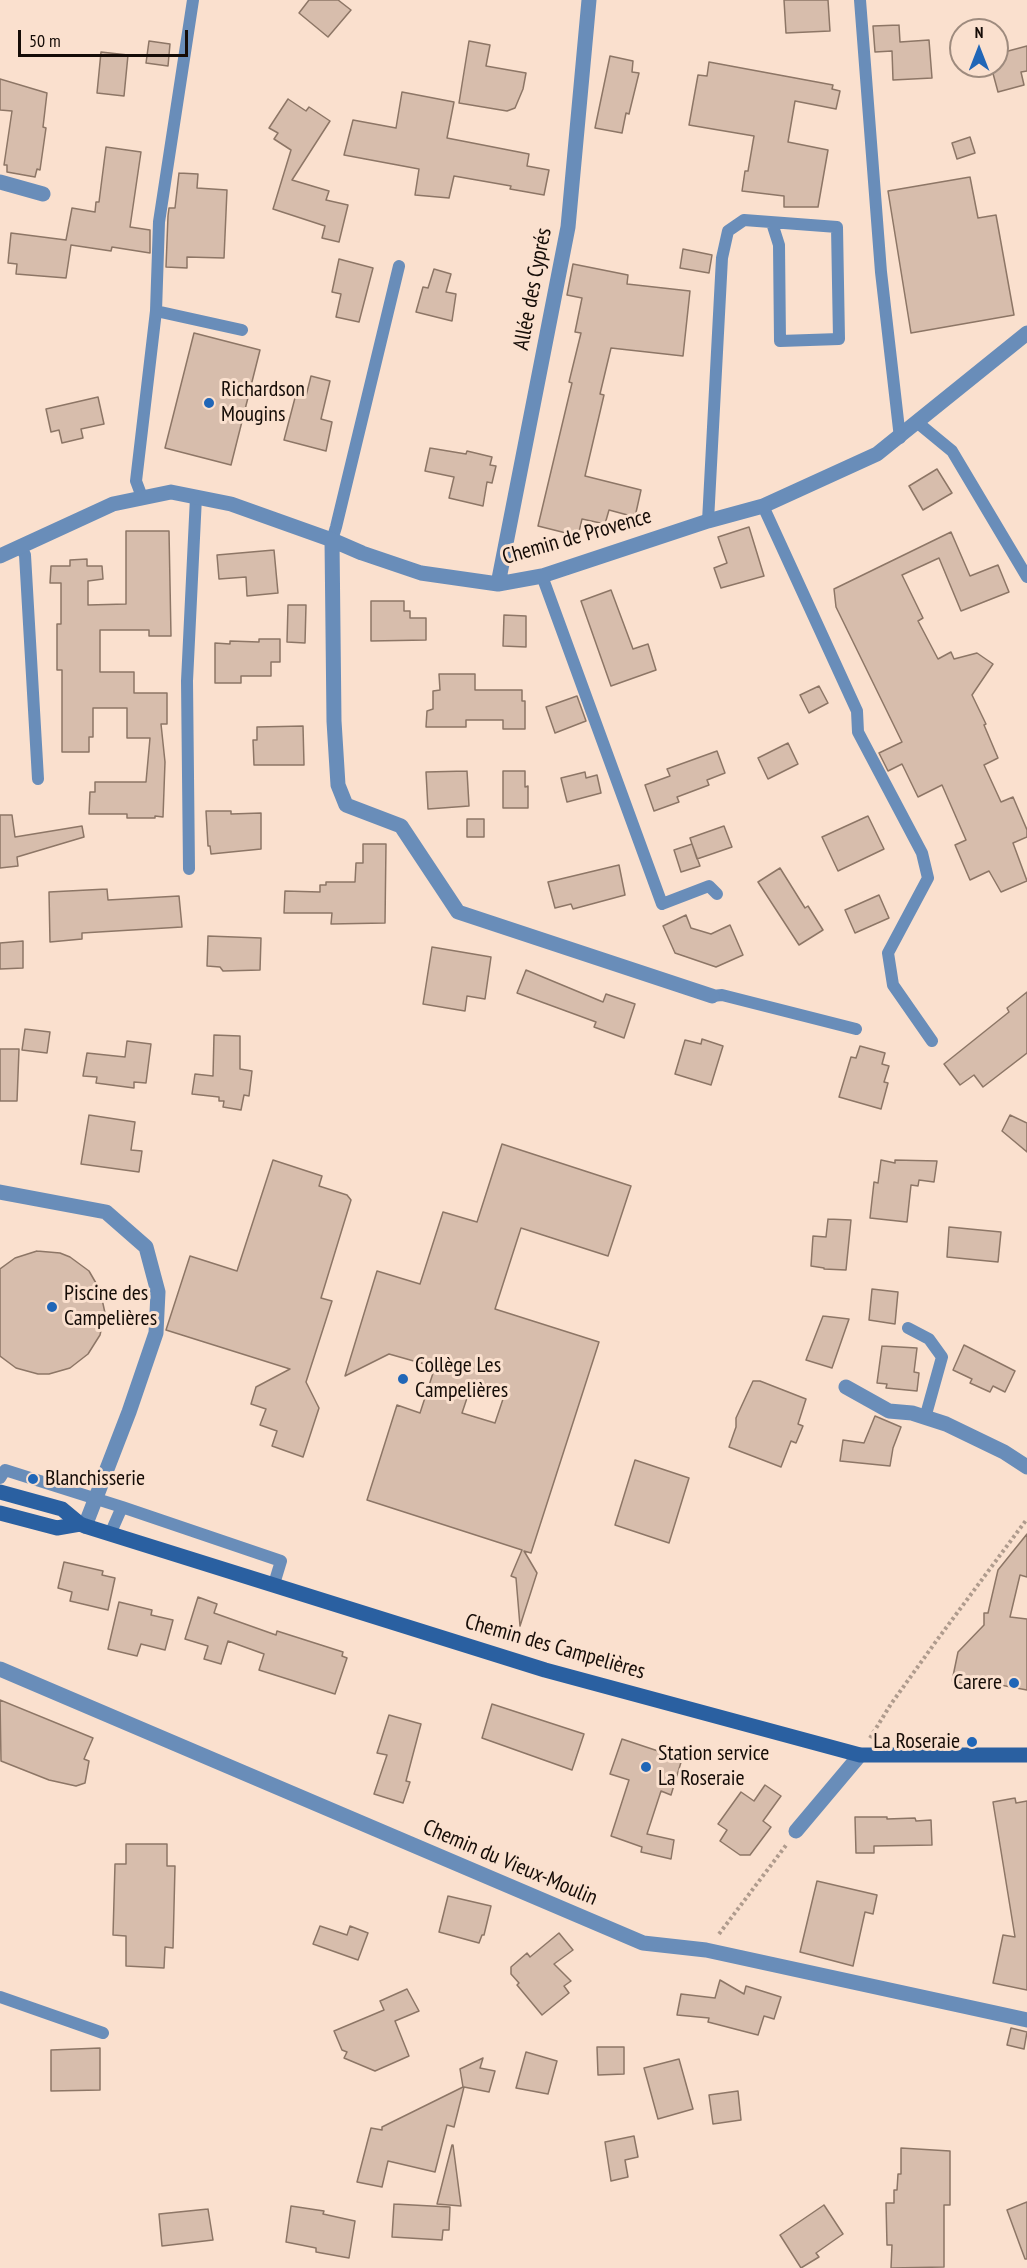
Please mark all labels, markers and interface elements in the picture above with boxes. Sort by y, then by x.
scale bar [21,18,190,56]
north arrow [949,18,1009,78]
text: N [975,22,983,42]
text: 50 m [29,29,61,52]
street label: Allée des Cyprés [508,226,558,352]
place label: Richardson Mougins [221,377,305,428]
marker: Richardson Mougins [202,396,216,410]
street label: Chemin de Provence [499,503,655,571]
place label: Piscine des Campelières [64,1281,157,1332]
marker: Piscine des Campelières [45,1300,59,1314]
place label: Collège Les Campelières [415,1353,508,1404]
marker: Collège Les Campelières [396,1372,410,1386]
place label: Blanchisserie [45,1466,145,1492]
marker: Blanchisserie [26,1472,40,1486]
street label: Chemin des Campelières [462,1609,648,1685]
place label: Carere [953,1670,1002,1696]
marker: Carere [1007,1676,1021,1690]
place label: La Roseraie [873,1729,960,1755]
marker: La Roseraie [965,1735,979,1749]
place label: Station service La Roseraie [658,1741,769,1792]
marker: Station service La Roseraie [639,1760,653,1774]
street label: Chemin du Vieux-Moulin [419,1814,601,1912]

